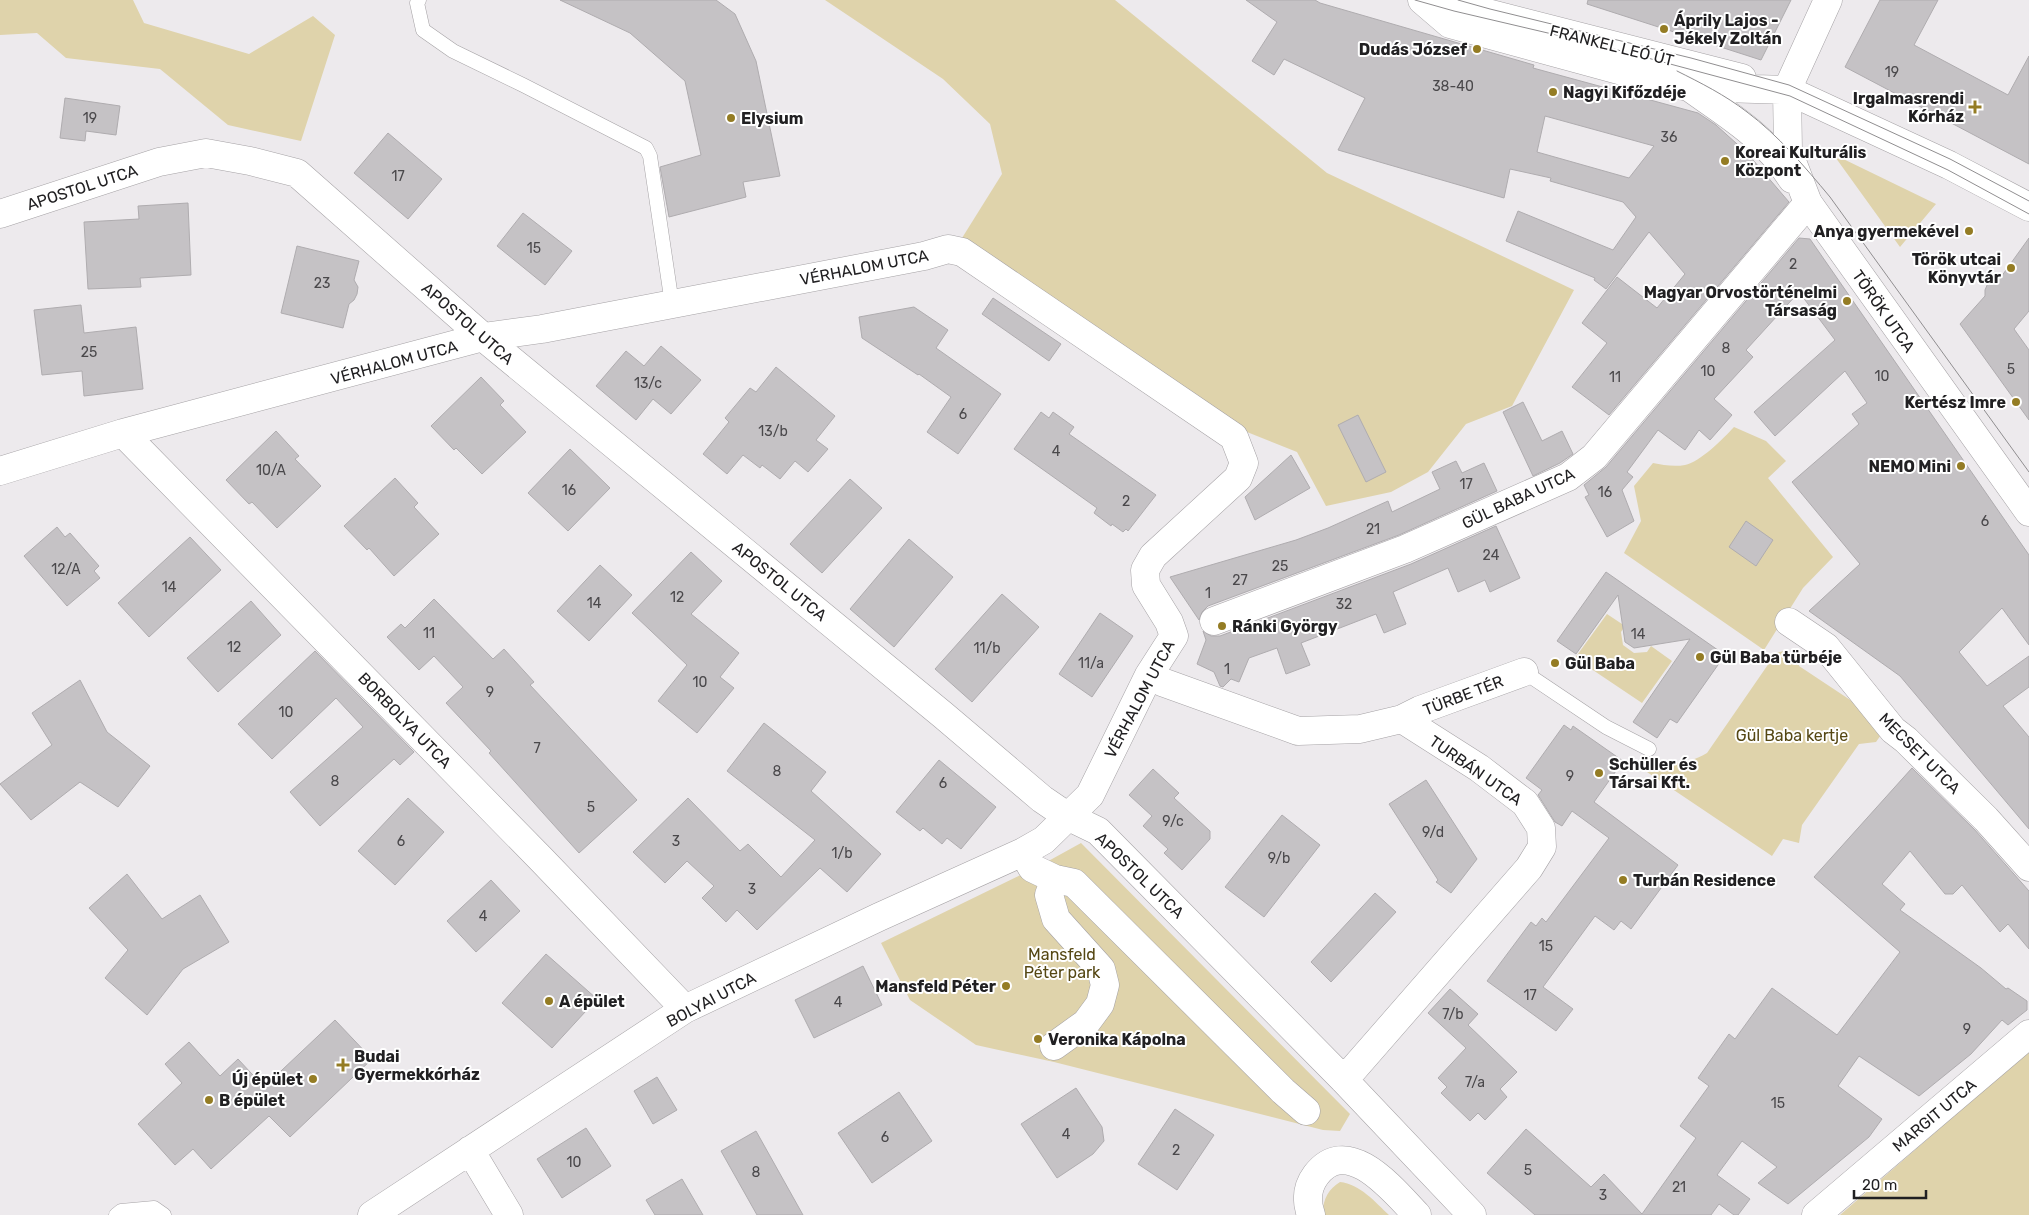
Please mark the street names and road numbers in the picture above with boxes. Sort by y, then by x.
street label: FRANKEL LEÓ ÚT [1548,20,1676,70]
street label: APOSTOL UTCA [24,161,140,214]
street label: VÉRHALOM UTCA [798,246,930,289]
street label: TÖRÖK UTCA [1848,266,1919,356]
street label: APOSTOL UTCA [418,278,518,369]
street label: VÉRHALOM UTCA [329,336,460,389]
street label: GÜL BABA UTCA [1459,464,1578,533]
street label: APOSTOL UTCA [729,538,831,625]
street label: VÉRHALOM UTCA [1100,637,1179,761]
street label: BORBOLYA UTCA [354,669,455,772]
street label: TÜRBE TÉR [1420,671,1506,719]
street label: MECSET UTCA [1875,709,1964,798]
street label: TURBÁN UTCA [1426,731,1526,810]
street label: APOSTOL UTCA [1092,828,1188,923]
street label: BOLYAI UTCA [663,968,759,1031]
street label: MARGIT UTCA [1889,1075,1980,1156]

